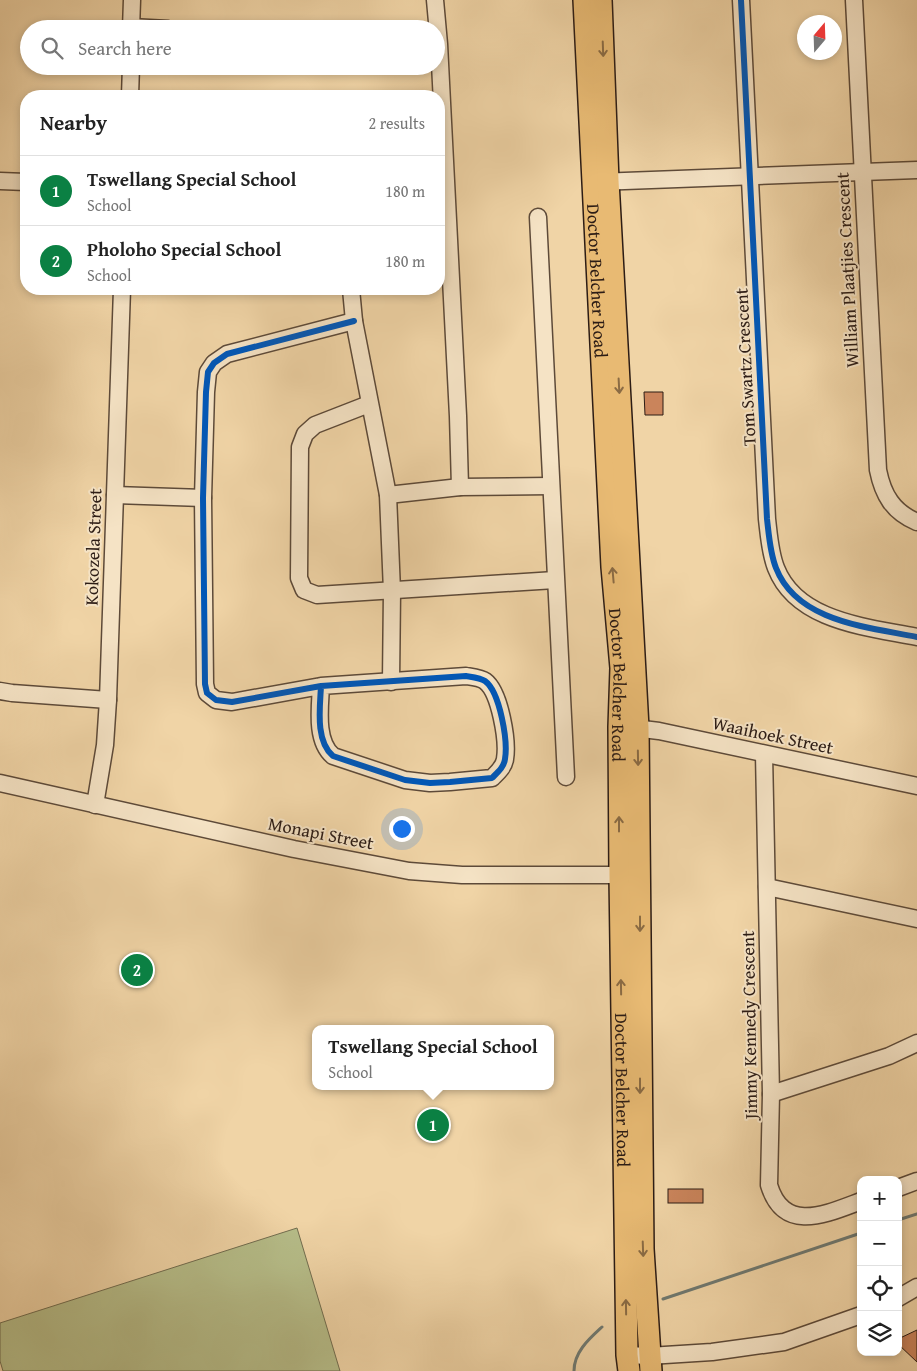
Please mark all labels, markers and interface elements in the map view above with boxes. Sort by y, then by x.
north arrow [797,15,842,60]
search box [20,20,445,75]
icon: search [38,34,66,62]
text: Search here [78,34,172,62]
one-way arrow [598,40,607,56]
text: Nearby [40,107,107,138]
text: 2 results [368,111,425,135]
text: Tswellang Special School [87,165,296,193]
street label: William Plaatjies Crescent [828,171,866,368]
text: 1 [52,179,60,203]
text: 180 m [385,179,425,203]
text: School [87,193,131,217]
street label: Doctor Belcher Road [581,203,615,359]
text: Pholoho Special School [87,235,281,263]
text: 2 [52,249,60,273]
text: 180 m [385,249,425,273]
text: School [87,263,131,287]
street label: Tom Swartz Crescent [727,287,763,447]
one-way arrow [614,378,623,394]
street label: Kokozela Street [77,487,109,606]
one-way arrow [608,567,617,583]
street label: Doctor Belcher Road [602,607,635,762]
street label: Waaihoek Street [710,709,837,761]
one-way arrow [633,750,643,766]
street label: Monapi Street [266,810,377,857]
your location [389,816,415,842]
one-way arrow [614,817,624,833]
one-way arrow [635,915,645,931]
street label: Jimmy Kennedy Crescent [734,930,764,1122]
pin: 2 [121,951,153,989]
one-way arrow [616,979,626,996]
street label: Doctor Belcher Road [609,1013,638,1167]
popup [312,1025,554,1090]
text: Tswellang Special School [328,1032,538,1060]
text: School [328,1060,373,1084]
one-way arrow [635,1078,645,1094]
pin: 1 [417,1106,449,1144]
map controls [857,1176,902,1356]
button: + [857,1176,902,1221]
button: − [857,1221,902,1266]
one-way arrow [639,1240,648,1256]
button: locate [857,1266,902,1311]
one-way arrow [622,1299,631,1315]
button: layers [857,1311,902,1356]

